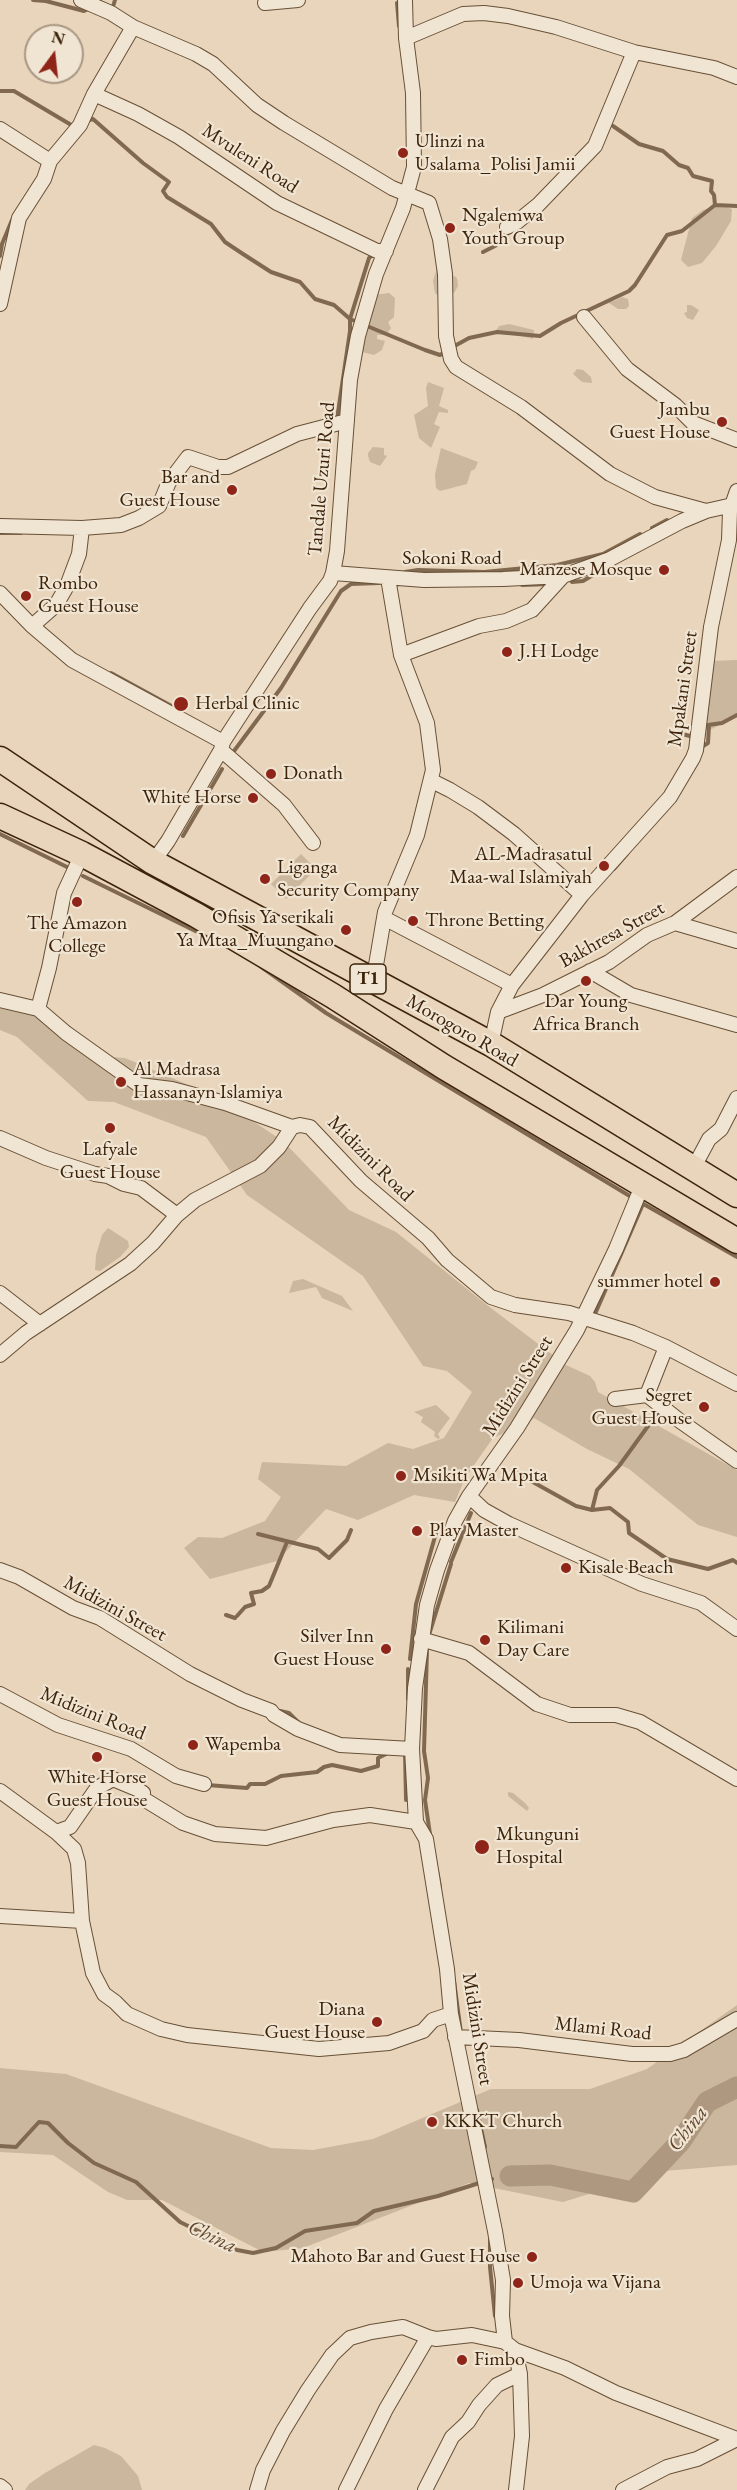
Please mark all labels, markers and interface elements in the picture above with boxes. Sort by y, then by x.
north arrow [24,24,84,84]
text: N [49,26,67,50]
street label: Mvuleni Road [197,119,303,199]
place label: Ulinzi na Usalama_Polisi Jamii [415,130,575,177]
marker: Ulinzi na Usalama_Polisi Jamii [396,146,410,160]
place label: Ngalemwa Youth Group [462,204,565,251]
marker: Ngalemwa Youth Group [443,221,457,235]
place label: Jambu Guest House [609,398,710,445]
street label: Tandale Uzuri Road [303,401,341,557]
marker: Jambu Guest House [715,415,729,429]
place label: Bar and Guest House [119,466,220,513]
marker: Bar and Guest House [225,483,239,497]
street label: Sokoni Road [402,547,502,571]
place label: Manzese Mosque [519,558,652,582]
marker: Manzese Mosque [657,563,671,577]
place label: Rombo Guest House [38,572,139,619]
marker: Rombo Guest House [19,589,33,603]
street label: Mpakani Street [663,630,703,748]
place label: J.H Lodge [519,640,599,664]
marker: J.H Lodge [500,645,514,659]
place label: Herbal Clinic [195,692,300,716]
marker: Herbal Clinic [172,695,190,713]
place label: Donath [283,762,343,786]
marker: Donath [264,767,278,781]
place label: White Horse [142,786,241,810]
marker: White Horse [246,791,260,805]
place label: AL-Madrasatul Maa-wal Islamiyah [450,843,592,890]
place label: Liganga Security Company [277,856,419,903]
marker: AL-Madrasatul Maa-wal Islamiyah [597,859,611,873]
marker: Liganga Security Company [258,872,272,886]
marker: The Amazon College [70,895,84,909]
street label: Bakhresa Street [555,896,669,974]
place label: Ofisis Ya serikali Ya Mtaa_Muungano [176,906,334,953]
place label: Throne Betting [425,909,544,933]
place label: The Amazon College [27,912,127,959]
marker: Throne Betting [406,914,420,928]
marker: Ofisis Ya serikali Ya Mtaa_Muungano [339,923,353,937]
road number: T1 [350,964,386,994]
marker: Dar Young Africa Branch [579,974,593,988]
street label: Morogoro Road [402,989,522,1073]
place label: Dar Young Africa Branch [533,990,639,1037]
place label: Al Madrasa Hassanayn Islamiya [133,1058,283,1105]
marker: Al Madrasa Hassanayn Islamiya [114,1075,128,1089]
street label: Midizini Road [322,1111,418,1207]
marker: Lafyale Guest House [103,1121,117,1135]
place label: Lafyale Guest House [60,1138,160,1185]
place label: summer hotel [597,1270,703,1294]
marker: summer hotel [708,1275,722,1289]
street label: Midizini Street [478,1331,558,1441]
place label: Segret Guest House [591,1384,692,1431]
marker: Segret Guest House [697,1400,711,1414]
place label: Msikiti Wa Mpita [413,1464,548,1488]
marker: Msikiti Wa Mpita [394,1469,408,1483]
place label: Play Master [429,1519,518,1543]
marker: Play Master [410,1524,424,1538]
place label: Kisale Beach [578,1556,674,1580]
marker: Kisale Beach [559,1561,573,1575]
street label: Midizini Street [59,1571,171,1647]
place label: Kilimani Day Care [497,1616,569,1663]
place label: Silver Inn Guest House [273,1625,374,1672]
marker: Kilimani Day Care [478,1633,492,1647]
marker: Silver Inn Guest House [379,1642,393,1656]
street label: Midizini Road [37,1682,149,1746]
place label: Wapemba [205,1733,281,1757]
marker: Wapemba [186,1738,200,1752]
marker: White Horse Guest House [90,1750,104,1764]
place label: White Horse Guest House [47,1766,147,1813]
place label: Mkunguni Hospital [496,1823,579,1870]
marker: Mkunguni Hospital [473,1838,491,1856]
street label: Midizini Street [456,1971,498,2087]
place label: Diana Guest House [264,1998,365,2045]
street label: Mlami Road [553,2012,653,2046]
marker: Diana Guest House [370,2015,384,2029]
water label: China [662,2101,714,2157]
place label: KKKT Church [444,2110,562,2134]
marker: KKKT Church [425,2115,439,2129]
water label: China [184,2215,240,2259]
place label: Mahoto Bar and Guest House [290,2245,520,2269]
marker: Mahoto Bar and Guest House [525,2250,539,2264]
place label: Umoja wa Vijana [530,2271,661,2295]
marker: Umoja wa Vijana [511,2276,525,2290]
place label: Fimbo [474,2348,525,2372]
marker: Fimbo [455,2353,469,2367]

